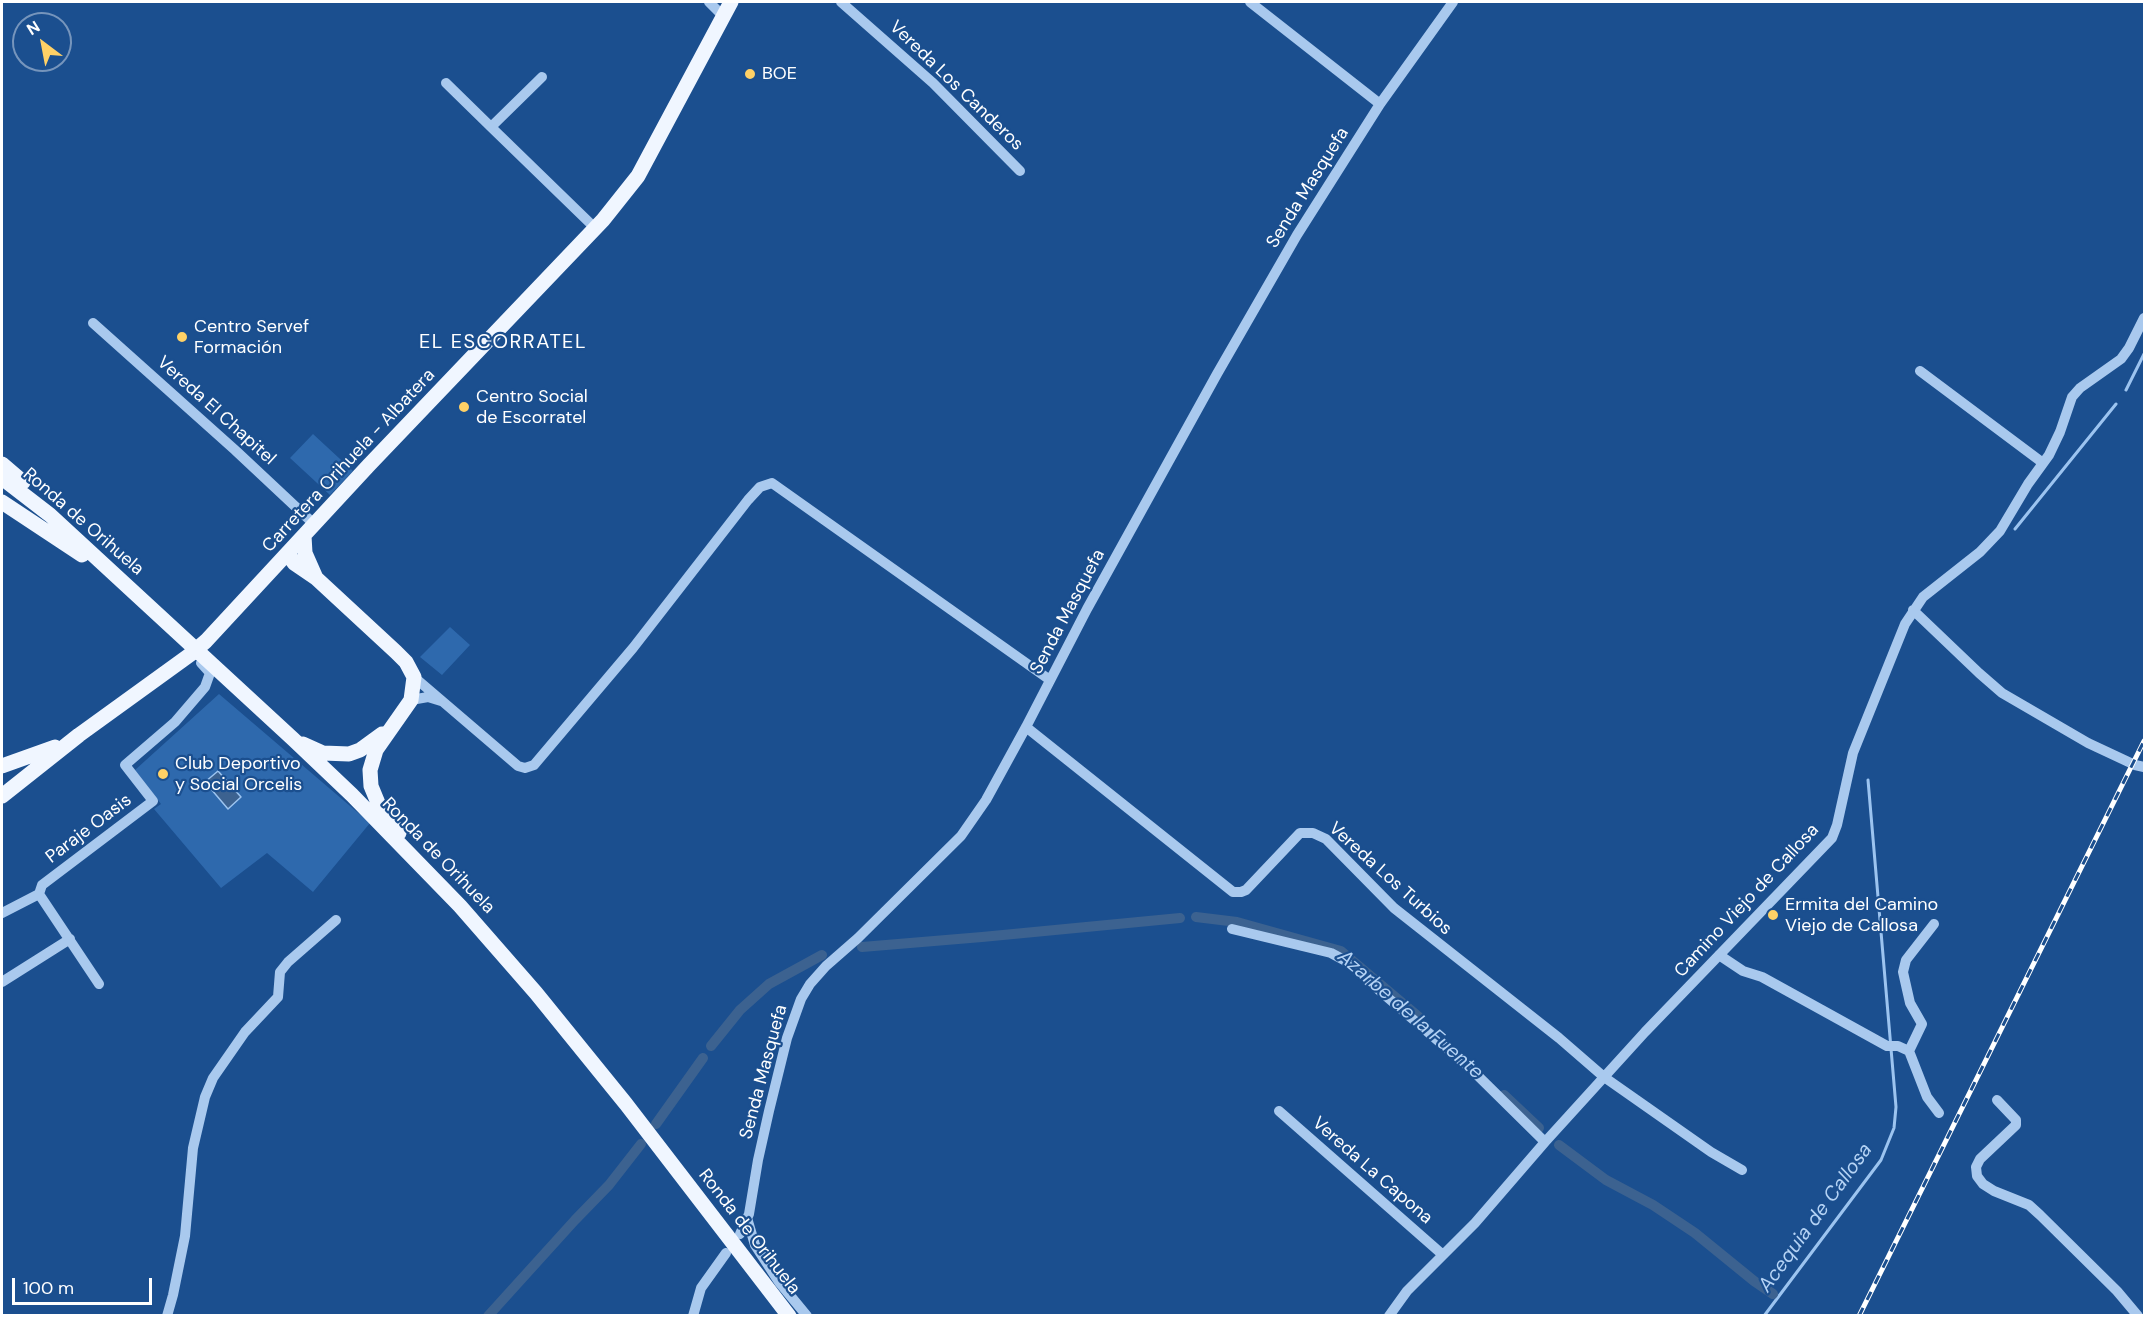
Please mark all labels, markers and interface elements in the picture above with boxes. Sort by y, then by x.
north arrow [12,12,72,72]
text: N [23,16,44,40]
street label: Vereda Los Canderos [885,17,1027,155]
place label: BOE [762,63,797,85]
marker: BOE [743,67,757,81]
street label: Senda Masquefa [1262,124,1354,252]
place label: Centro Servef Formación [194,316,309,358]
marker: Centro Servef Formación [175,330,189,344]
district label: EL ESCORRATEL [419,331,587,355]
street label: Vereda El Chapitel [152,352,280,470]
street label: Carretera Orihuela - Albatera [258,365,440,557]
place label: Centro Social de Escorratel [476,386,588,428]
marker: Centro Social de Escorratel [457,400,471,414]
street label: Ronda de Orihuela [18,464,148,580]
street label: Senda Masquefa [1026,546,1110,678]
place label: Club Deportivo y Social Orcelis [175,753,302,795]
marker: Club Deportivo y Social Orcelis [156,767,170,781]
street label: Paraje Oasis [42,790,136,868]
street label: Ronda de Orihuela [377,793,499,919]
street label: Vereda Los Turbios [1324,818,1456,940]
street label: Camino Viejo de Callosa [1670,820,1824,982]
place label: Ermita del Camino Viejo de Callosa [1785,894,1938,936]
marker: Ermita del Camino Viejo de Callosa [1766,908,1780,922]
water label: Azarbe de la Fuente [1332,945,1488,1085]
street label: Senda Masquefa [736,1002,792,1142]
street label: Vereda La Capona [1307,1113,1437,1229]
water label: Acequia de Callosa [1754,1139,1878,1297]
street label: Ronda de Orihuela [693,1165,805,1299]
scale bar [15,1266,154,1304]
text: 100 m [23,1276,74,1300]

